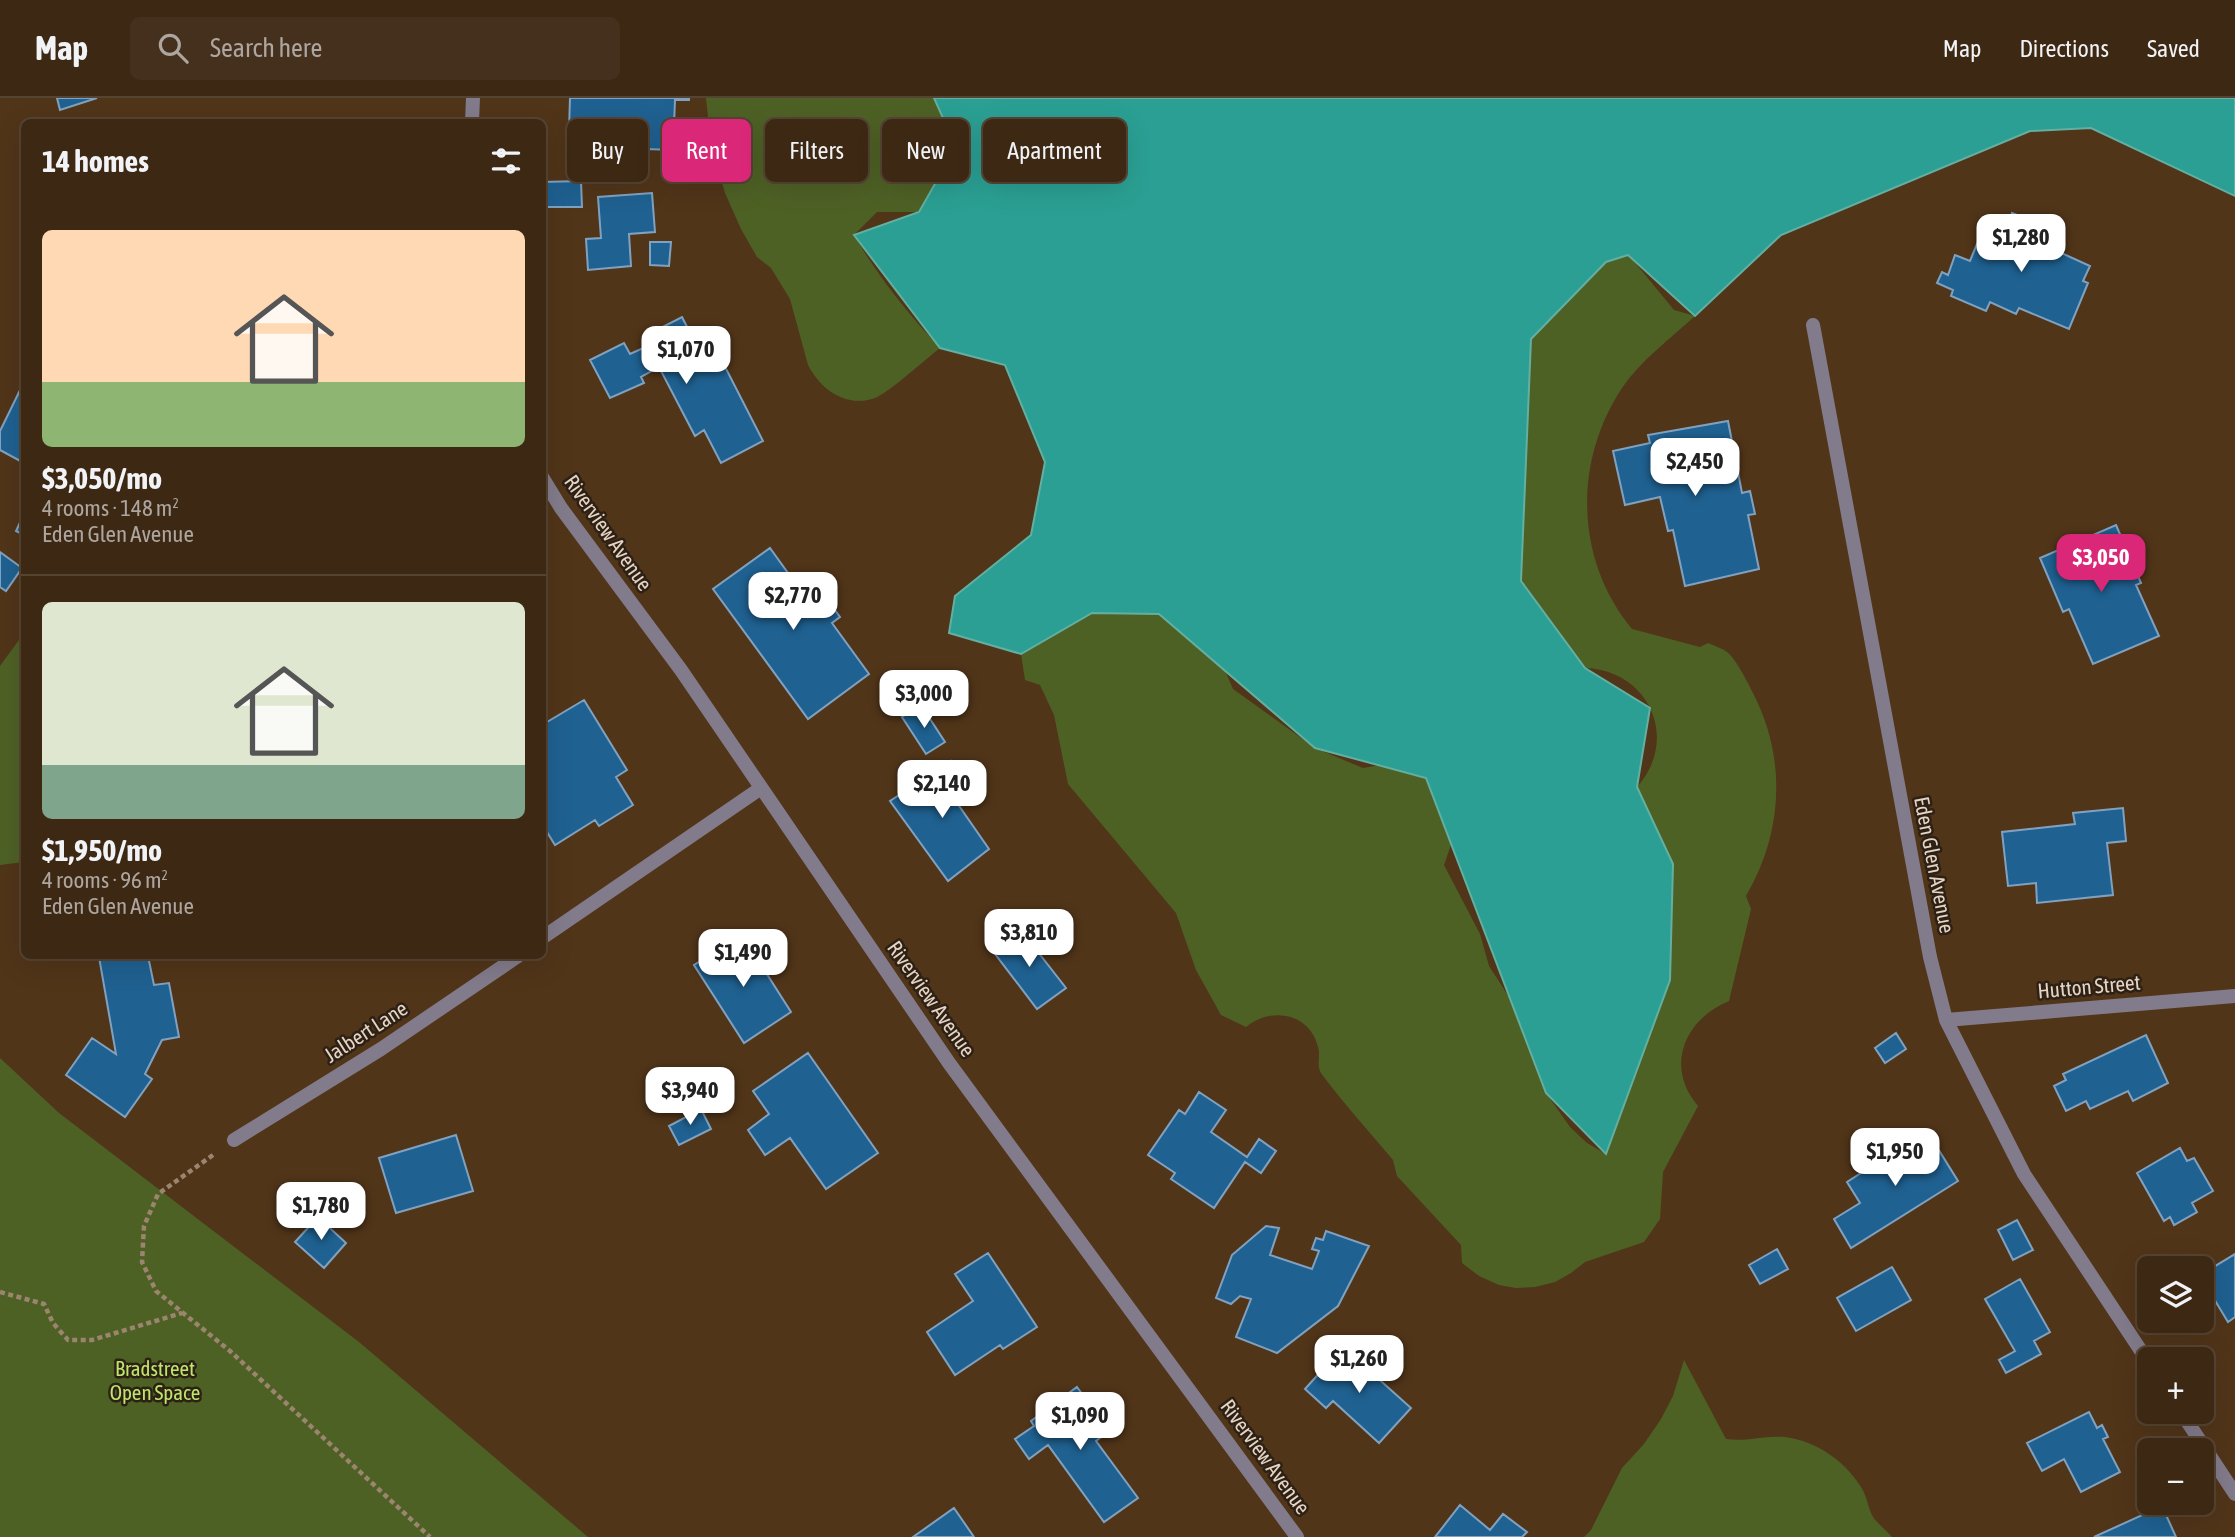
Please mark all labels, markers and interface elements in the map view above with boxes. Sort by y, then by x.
search box [130,17,620,80]
text: Map [35,29,88,67]
icon: search [154,29,192,67]
text: Search here [210,33,322,63]
text: Map [1943,35,1981,62]
text: Directions [2019,35,2109,62]
text: Saved [2147,35,2200,62]
chip: Buy [567,119,648,182]
chip: Rent [662,119,751,182]
chip: Filters [765,119,868,182]
chip: New [882,119,969,182]
chip: Apartment [983,119,1126,182]
icon: filters [487,142,525,180]
text: 14 homes [42,144,149,178]
pin: $1,280 [1964,214,2078,274]
text: $1,280 [1993,224,2050,250]
icon: home [221,276,347,402]
pin: $1,070 [629,327,743,386]
text: $1,070 [658,336,715,362]
pin: $2,450 [1638,438,1752,498]
text: $2,450 [1667,448,1724,474]
text: $3,050/mo [42,461,162,495]
street label: Riverview Avenue [560,470,658,595]
text: 4 rooms · 148 m² [42,495,179,521]
text: Eden Glen Avenue [42,521,194,547]
pin: $3,050 [2044,534,2158,594]
text: $3,050 [2073,544,2130,570]
pin: $2,770 [736,573,850,632]
text: $2,770 [765,582,822,608]
icon: home [221,648,347,774]
pin: $3,000 [867,670,981,730]
text: $3,000 [896,680,953,706]
pin: $2,140 [885,760,999,820]
text: $2,140 [914,770,971,796]
street label: Eden Glen Avenue [1910,794,1960,935]
text: $1,950/mo [42,833,162,867]
text: 4 rooms · 96 m² [42,867,168,893]
text: Eden Glen Avenue [42,893,194,919]
pin: $3,810 [972,910,1086,969]
text: $3,810 [1001,919,1058,945]
pin: $1,490 [686,930,800,989]
street label: Riverview Avenue [883,936,981,1061]
text: $1,490 [715,939,772,965]
street label: Hutton Street [2036,970,2141,1002]
street label: Jalbert Lane [319,995,411,1067]
pin: $3,940 [633,1068,747,1127]
text: $3,940 [662,1077,719,1103]
pin: $1,950 [1838,1128,1952,1188]
text: $1,950 [1867,1138,1924,1164]
pin: $1,780 [264,1182,378,1242]
text: $1,780 [293,1192,350,1218]
map controls [2137,1256,2214,1515]
button: layers [2137,1256,2214,1333]
pin: $1,260 [1302,1336,1416,1395]
text: $1,260 [1331,1345,1388,1371]
button: + [2137,1347,2214,1424]
park label: Bradstreet Open Space [110,1356,200,1404]
pin: $1,090 [1023,1392,1137,1452]
street label: Riverview Avenue [1216,1394,1315,1518]
text: $1,090 [1052,1402,1109,1428]
button: − [2137,1438,2214,1515]

